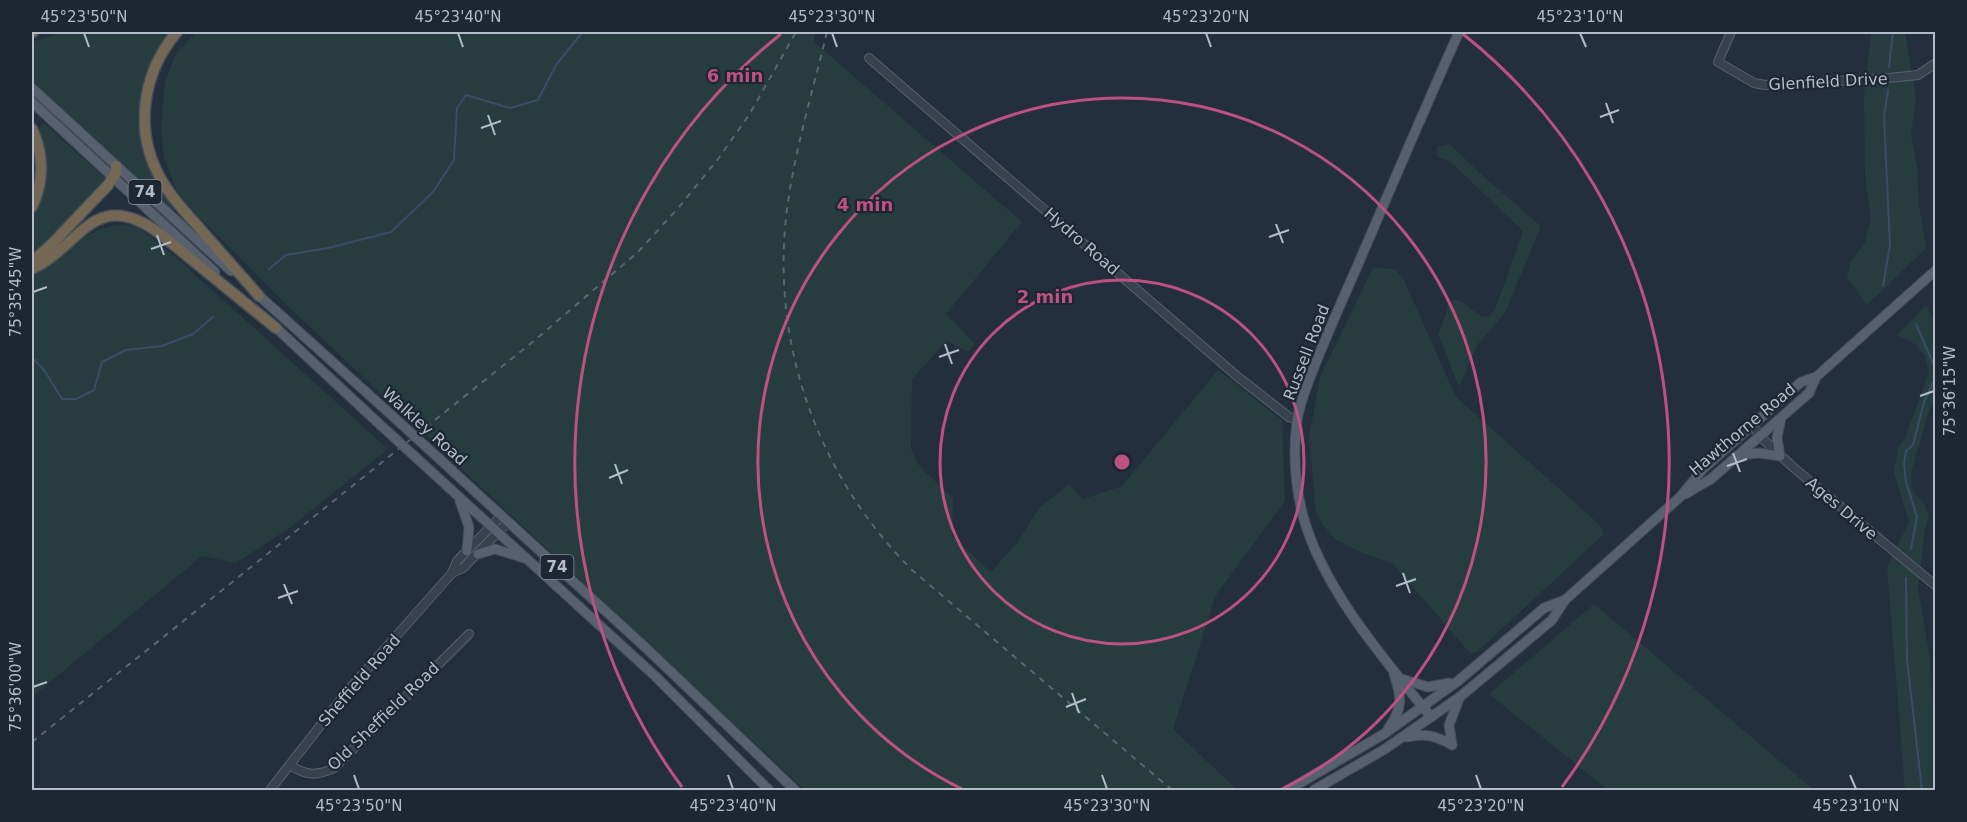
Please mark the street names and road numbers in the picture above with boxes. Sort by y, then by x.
street label: Glenfield Drive [1768,69,1888,94]
road number: 74 [128,180,162,204]
street label: Hydro Road [1040,204,1123,279]
street label: Russell Road [1279,302,1333,403]
street label: Hawthorne Road [1685,379,1799,479]
street label: Walkley Road [378,383,471,469]
street label: Ages Drive [1802,473,1881,544]
road number: 74 [540,555,574,579]
street label: Sheffield Road [314,631,404,730]
street label: Old Sheffield Road [324,658,443,774]

